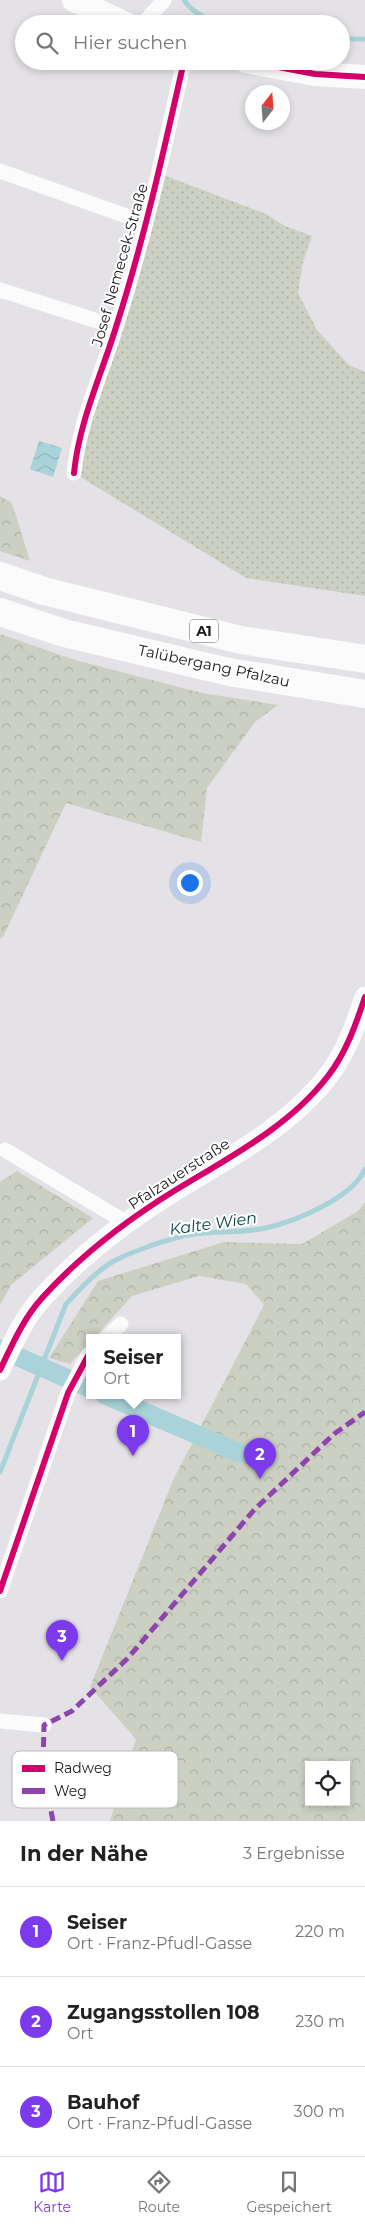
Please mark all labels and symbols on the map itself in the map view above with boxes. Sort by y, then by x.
north arrow [245,85,290,130]
street label: Josef Nemecek-Straße [87,181,152,350]
road number: A1 [190,620,218,642]
street label: Talübergang Pfalzau [136,640,292,691]
your location [177,870,203,896]
street label: Pfalzauerstraße [124,1134,233,1213]
water label: Kalte Wien [168,1208,258,1239]
pin: 1 [117,1415,149,1456]
pin: 2 [244,1438,276,1479]
pin: 3 [46,1620,78,1661]
legend [12,1751,178,1808]
text: Radweg [54,1759,112,1777]
text: Weg [54,1782,87,1800]

